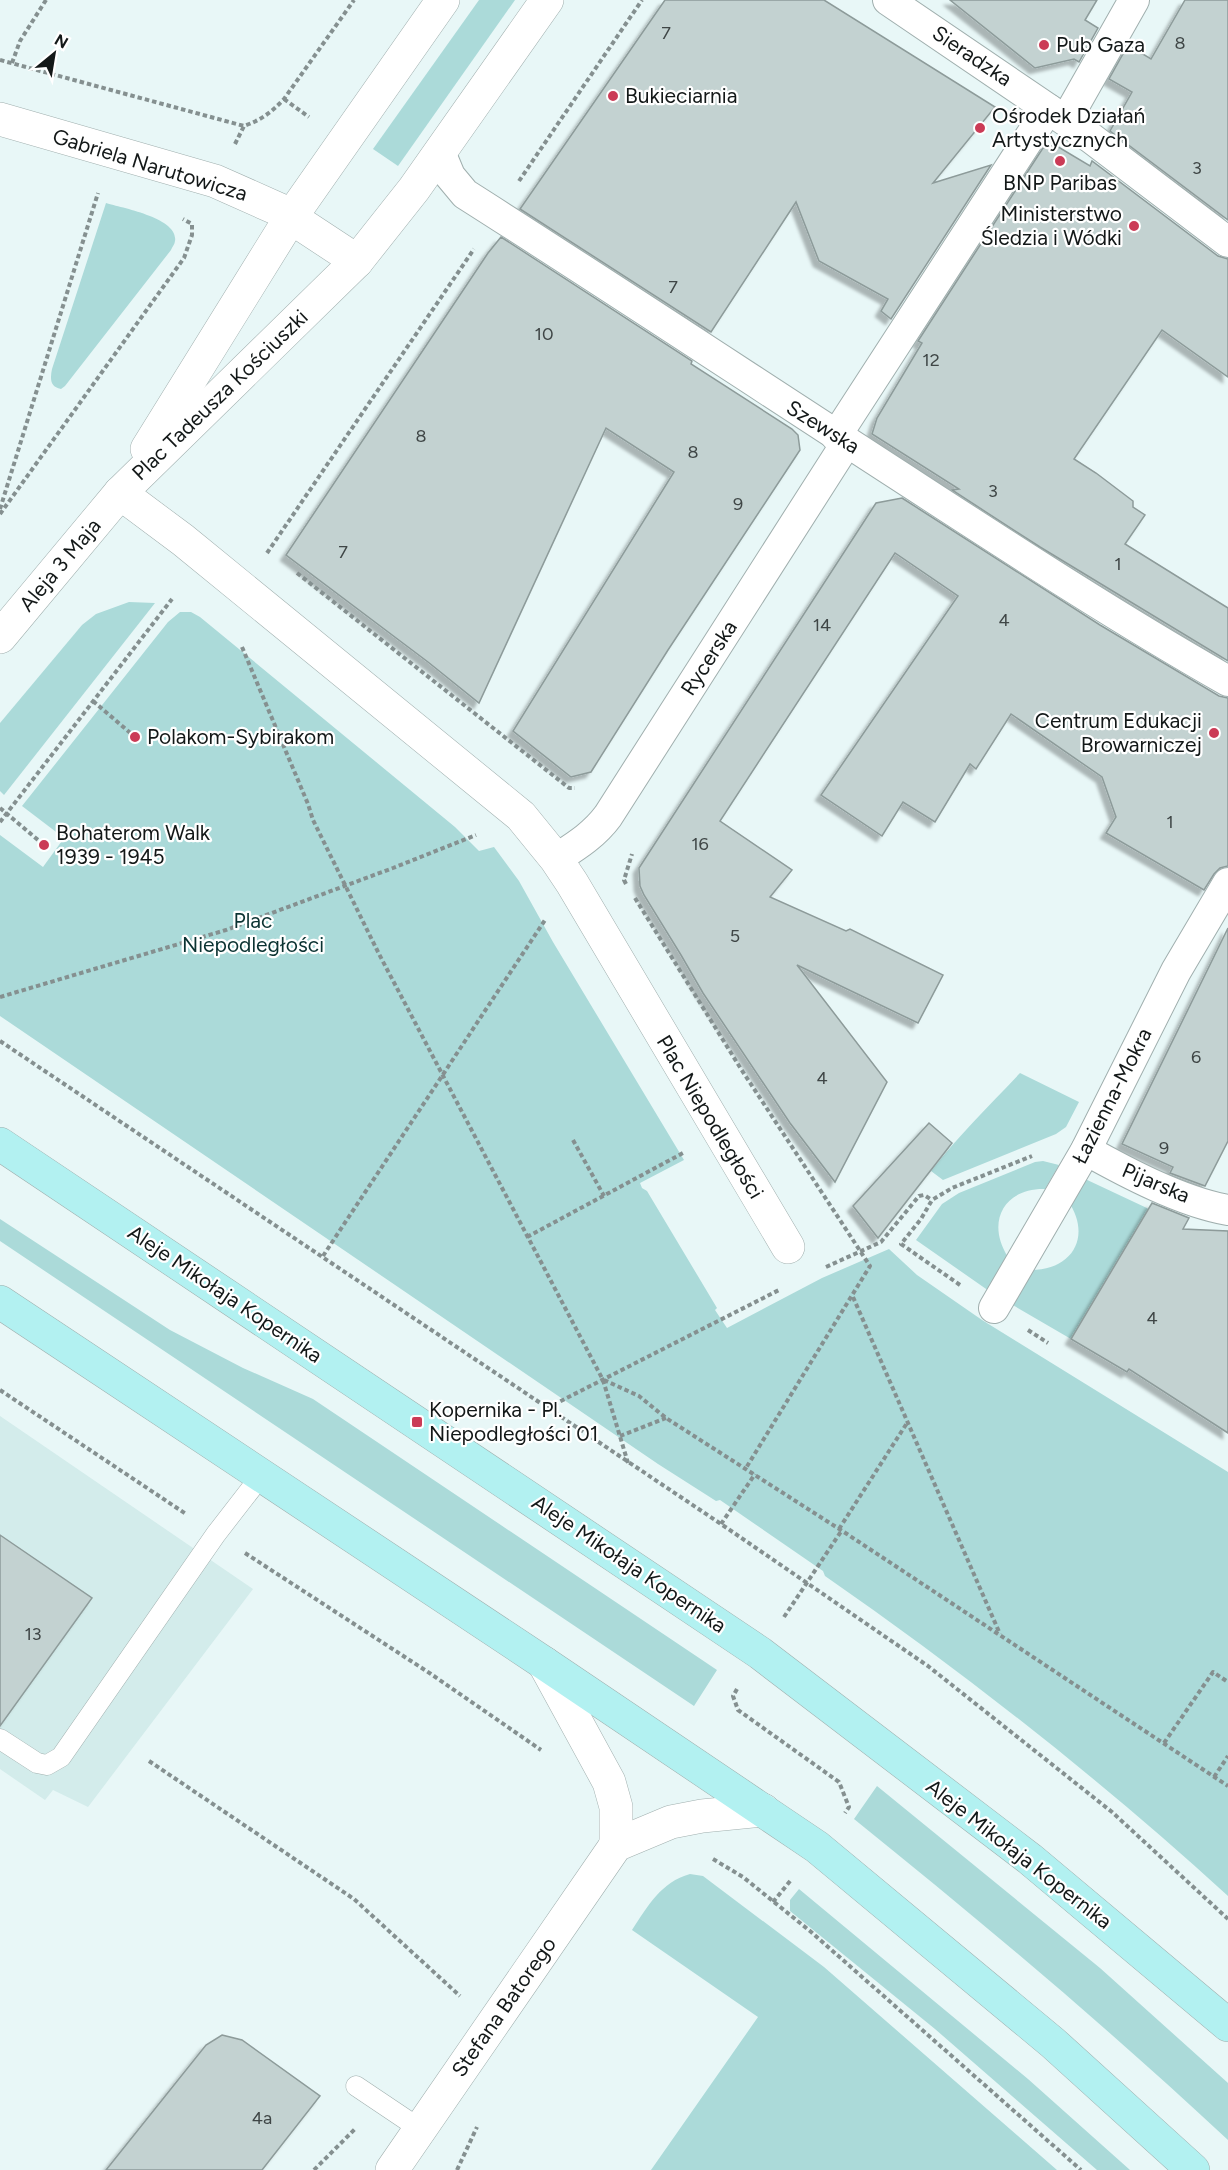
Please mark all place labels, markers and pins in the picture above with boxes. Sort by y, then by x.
place label: Pub Gaza [1056,32,1145,57]
marker: Pub Gaza [1037,38,1051,52]
place label: Bukieciarnia [625,83,737,108]
marker: Bukieciarnia [606,89,620,103]
place label: Ośrodek Działań Artystycznych [992,103,1145,152]
marker: Ośrodek Działań Artystycznych [973,121,987,135]
marker: BNP Paribas [1053,154,1067,168]
place label: BNP Paribas [1003,170,1117,195]
place label: Ministerstwo Śledzia i Wódki [981,201,1122,250]
marker: Ministerstwo Śledzia i Wódki [1127,219,1141,233]
place label: Centrum Edukacji Browarniczej [1035,708,1202,757]
place label: Polakom-Sybirakom [147,724,334,749]
marker: Centrum Edukacji Browarniczej [1207,726,1221,740]
marker: Polakom-Sybirakom [128,730,142,744]
place label: Bohaterom Walk 1939 - 1945 [56,820,211,869]
marker: Bohaterom Walk 1939 - 1945 [37,838,51,852]
place label: Kopernika - Pl. Niepodległości 01 [429,1397,598,1446]
marker: Kopernika - Pl. Niepodległości 01 [410,1415,424,1429]

